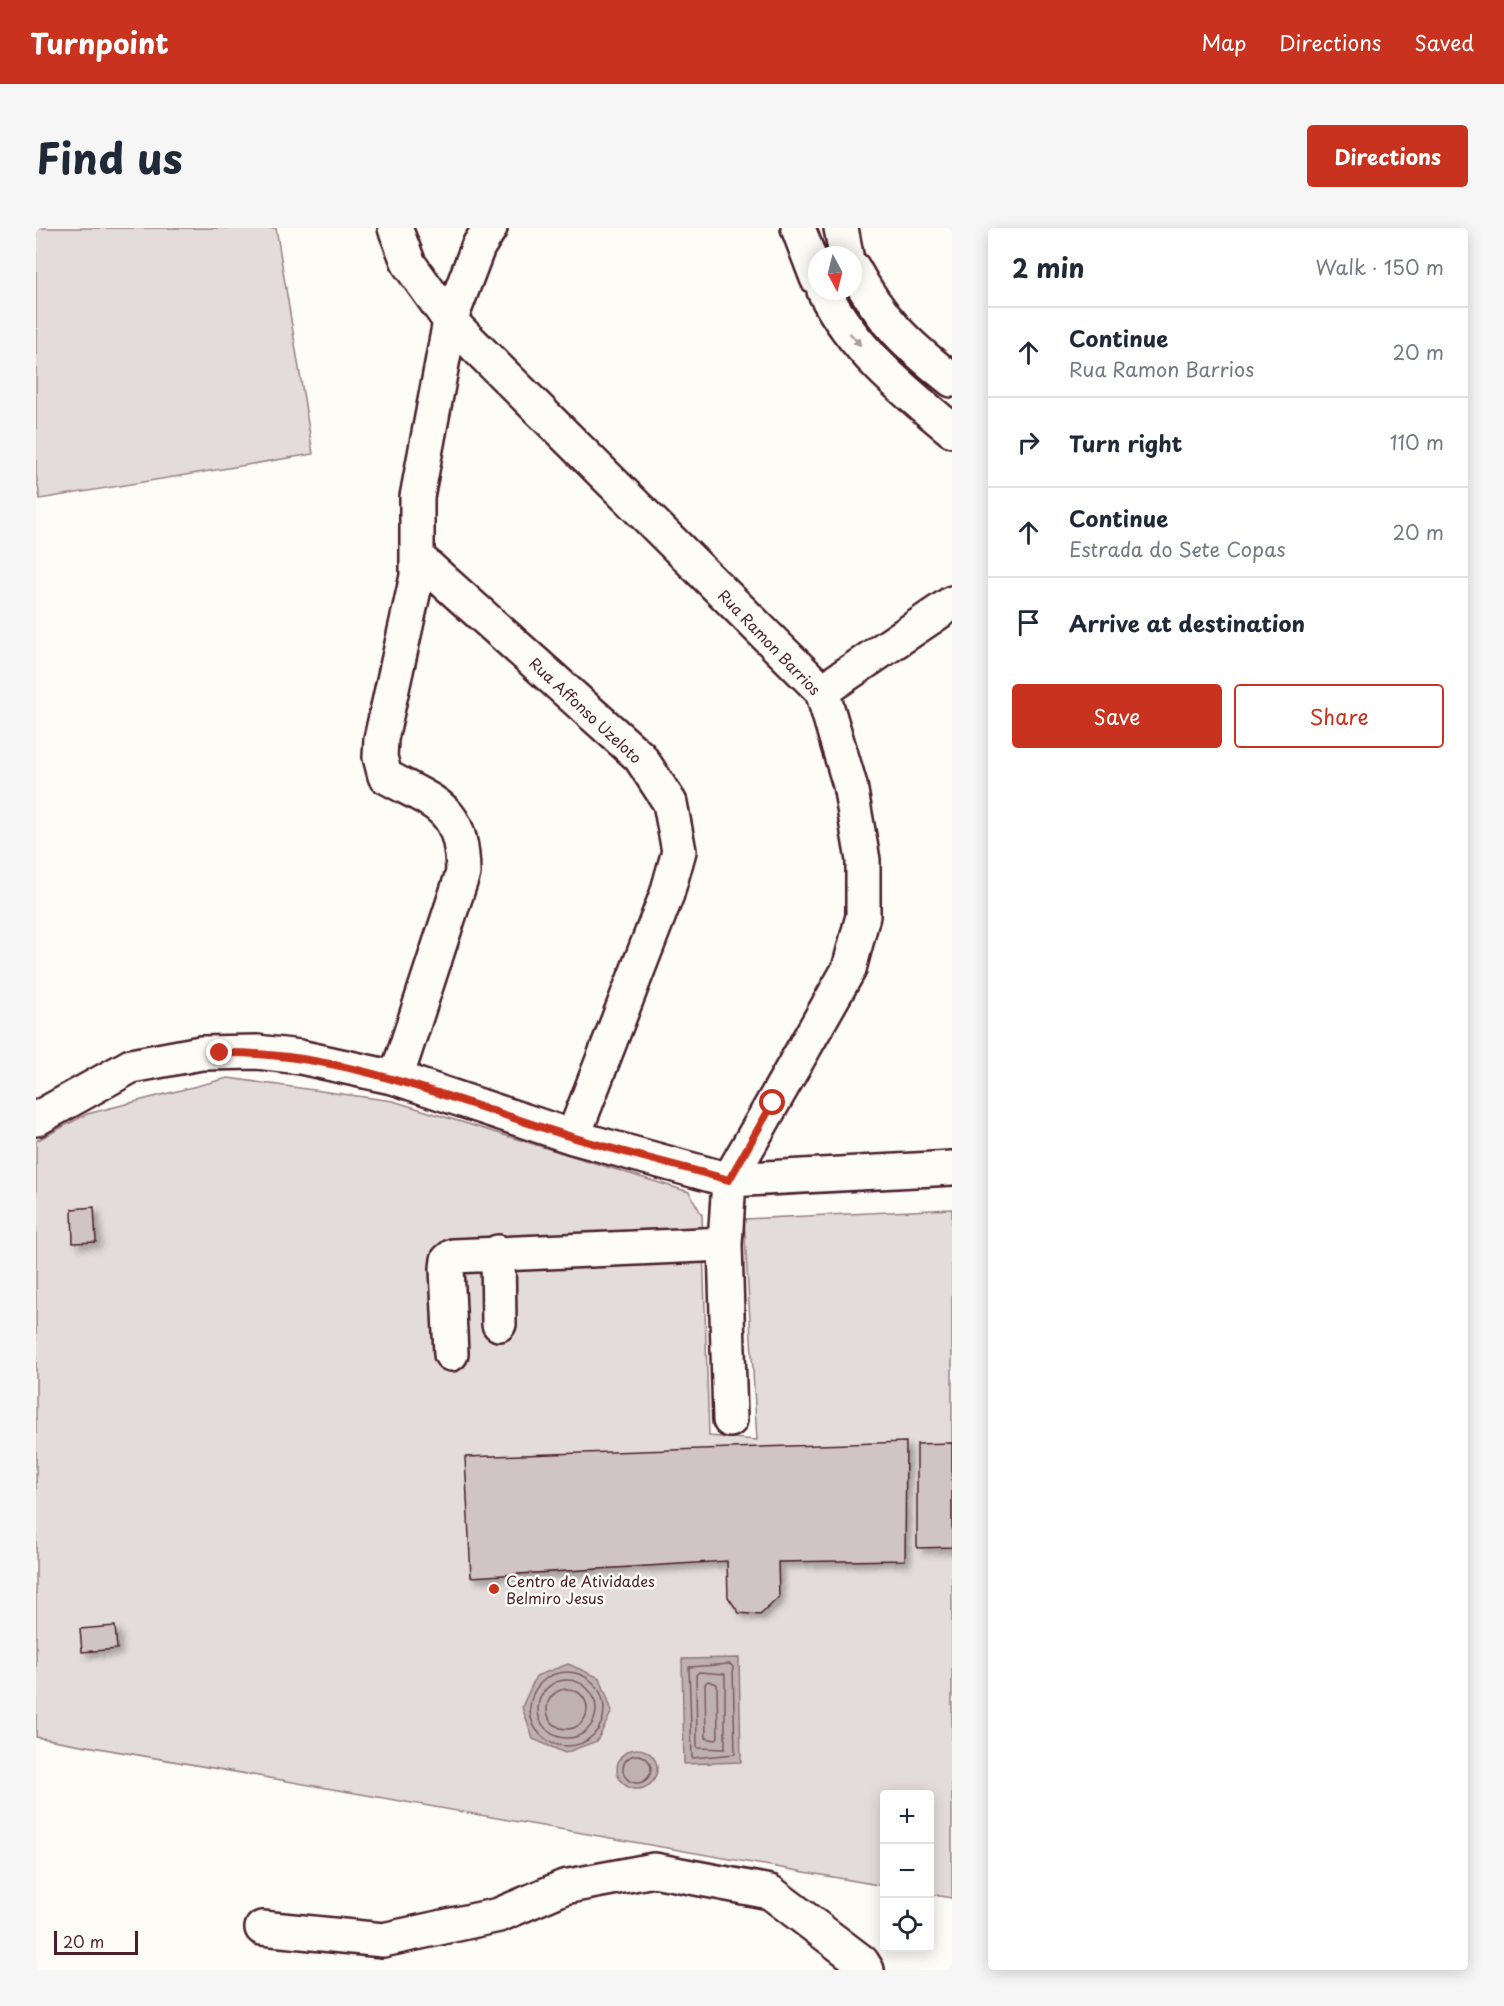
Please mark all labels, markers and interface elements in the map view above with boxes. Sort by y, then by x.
text: Turnpoint [30,21,169,64]
text: Map [1201,26,1246,58]
text: Directions [1279,26,1381,58]
text: Saved [1414,26,1474,58]
text: Find us [36,125,183,188]
button: Directions [1307,125,1468,187]
north arrow [808,246,862,300]
text: 2 min [1012,248,1085,287]
text: Walk · 150 m [1315,252,1444,282]
text: Continue [1069,321,1168,354]
one-way arrow [849,332,862,347]
icon: ahead [1012,336,1045,369]
text: 20 m [1392,337,1444,367]
text: Rua Ramon Barrios [1069,354,1254,384]
icon: right [1012,426,1045,459]
text: Turn right [1069,426,1182,459]
text: 110 m [1390,427,1444,457]
text: Continue [1069,501,1168,534]
icon: ahead [1012,516,1045,549]
text: 20 m [1392,517,1444,547]
text: Estrada do Sete Copas [1069,534,1286,564]
street label: Rua Ramon Barrios [713,584,827,700]
icon: arrive [1012,606,1045,639]
text: Arrive at destination [1069,606,1305,639]
street label: Rua Affonso Uzeloto [525,652,647,768]
button: Save [1012,684,1222,748]
button: Share [1234,684,1444,748]
route end [206,1039,232,1065]
route start [759,1089,785,1115]
place label: Centro de Atividades Belmiro Jesus [506,1569,655,1609]
marker: Centro de Atividades Belmiro Jesus [487,1582,501,1596]
map controls [880,1790,934,1952]
button: + [880,1790,934,1844]
button: − [880,1844,934,1898]
button: locate [880,1898,934,1952]
scale bar [54,1928,138,1956]
text: 20 m [63,1929,104,1953]

